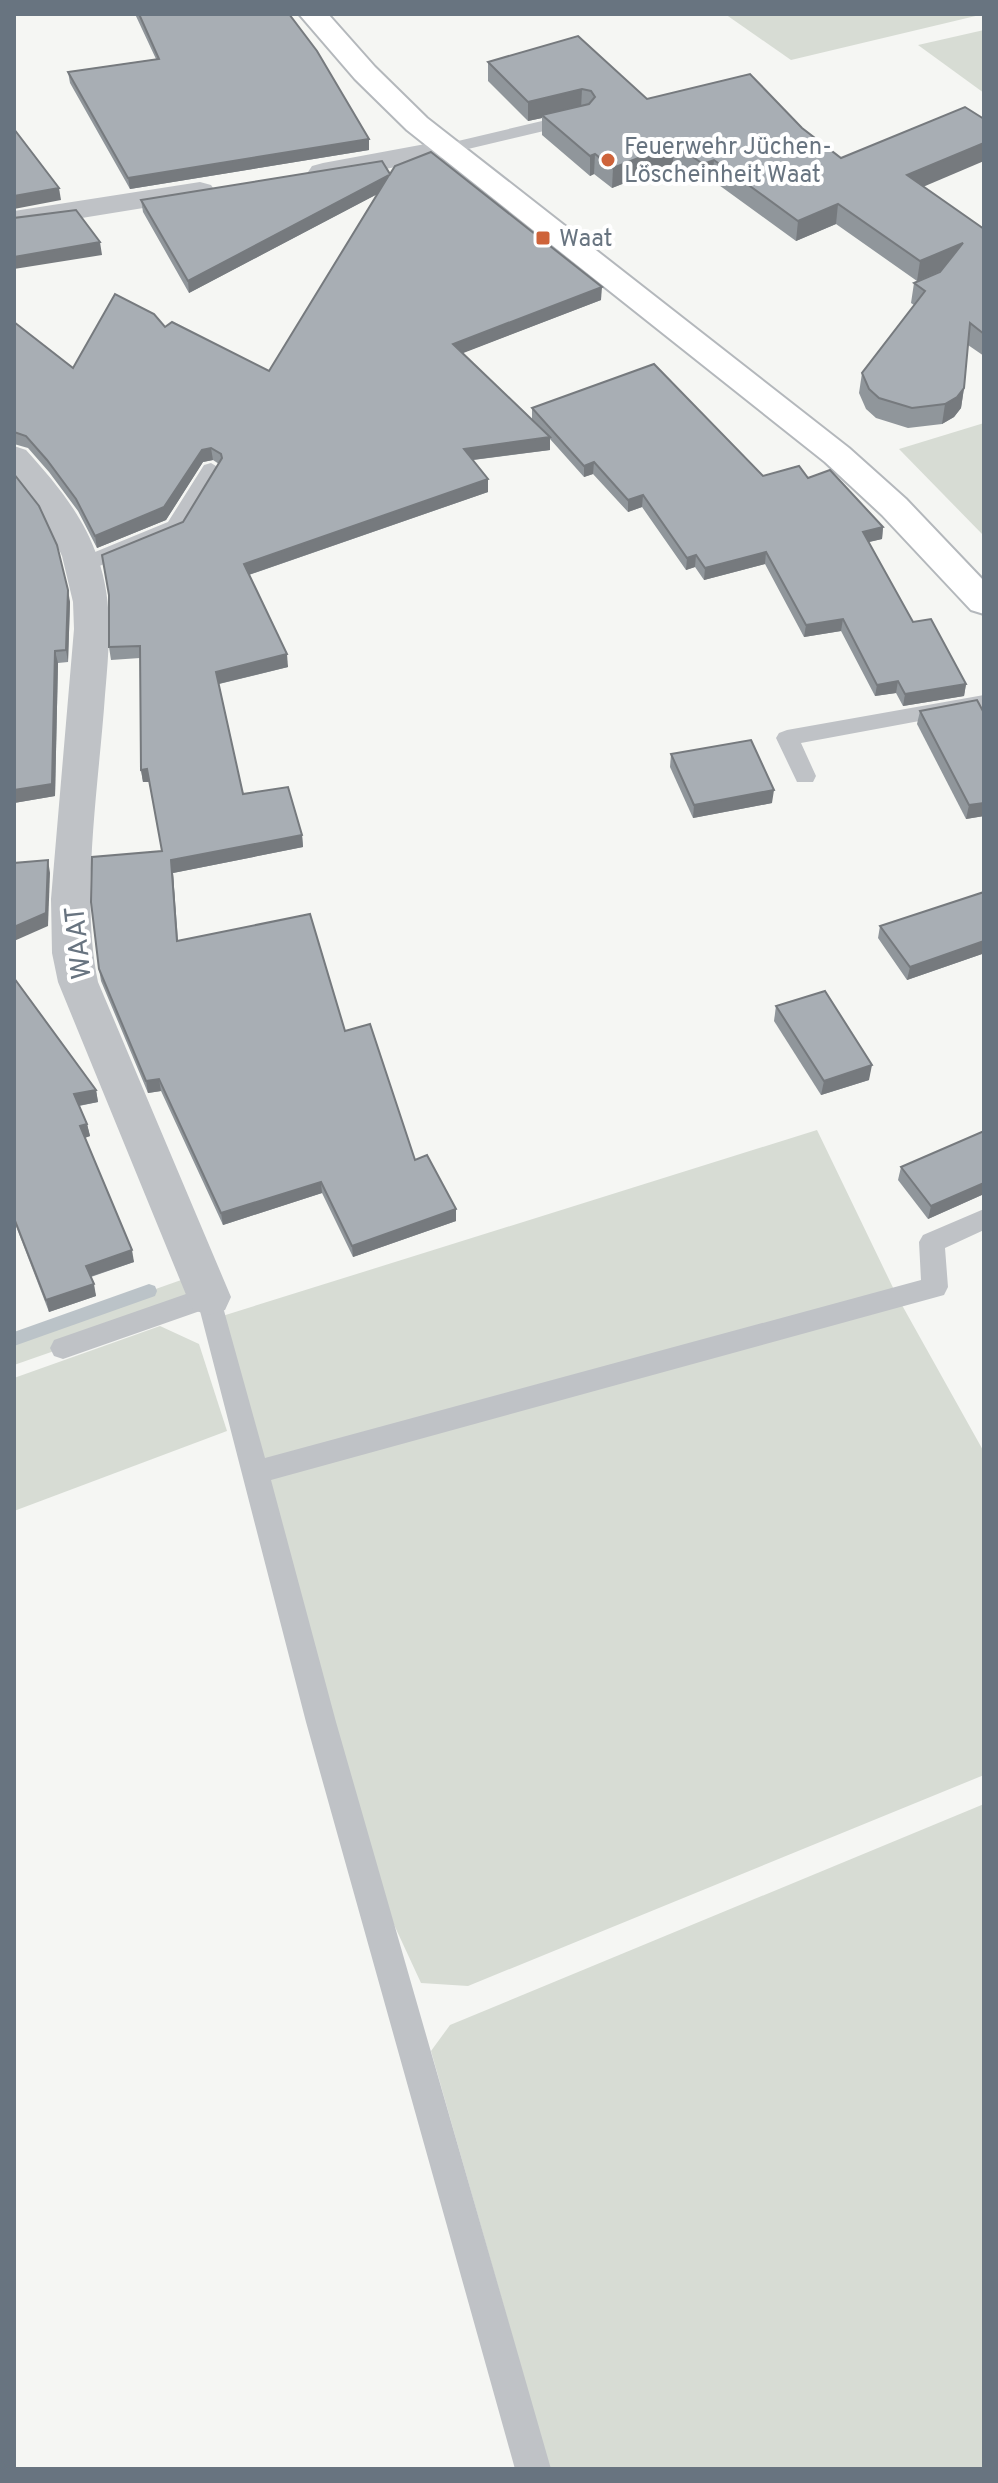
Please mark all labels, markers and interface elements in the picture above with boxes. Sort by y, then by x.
place label: Feuerwehr Jüchen- Löscheinheit Waat [624,133,832,191]
marker: Feuerwehr Jüchen- Löscheinheit Waat [599,151,617,169]
place label: Waat [559,225,613,255]
marker: Waat [534,229,552,247]
street label: WAAT [58,904,102,981]

